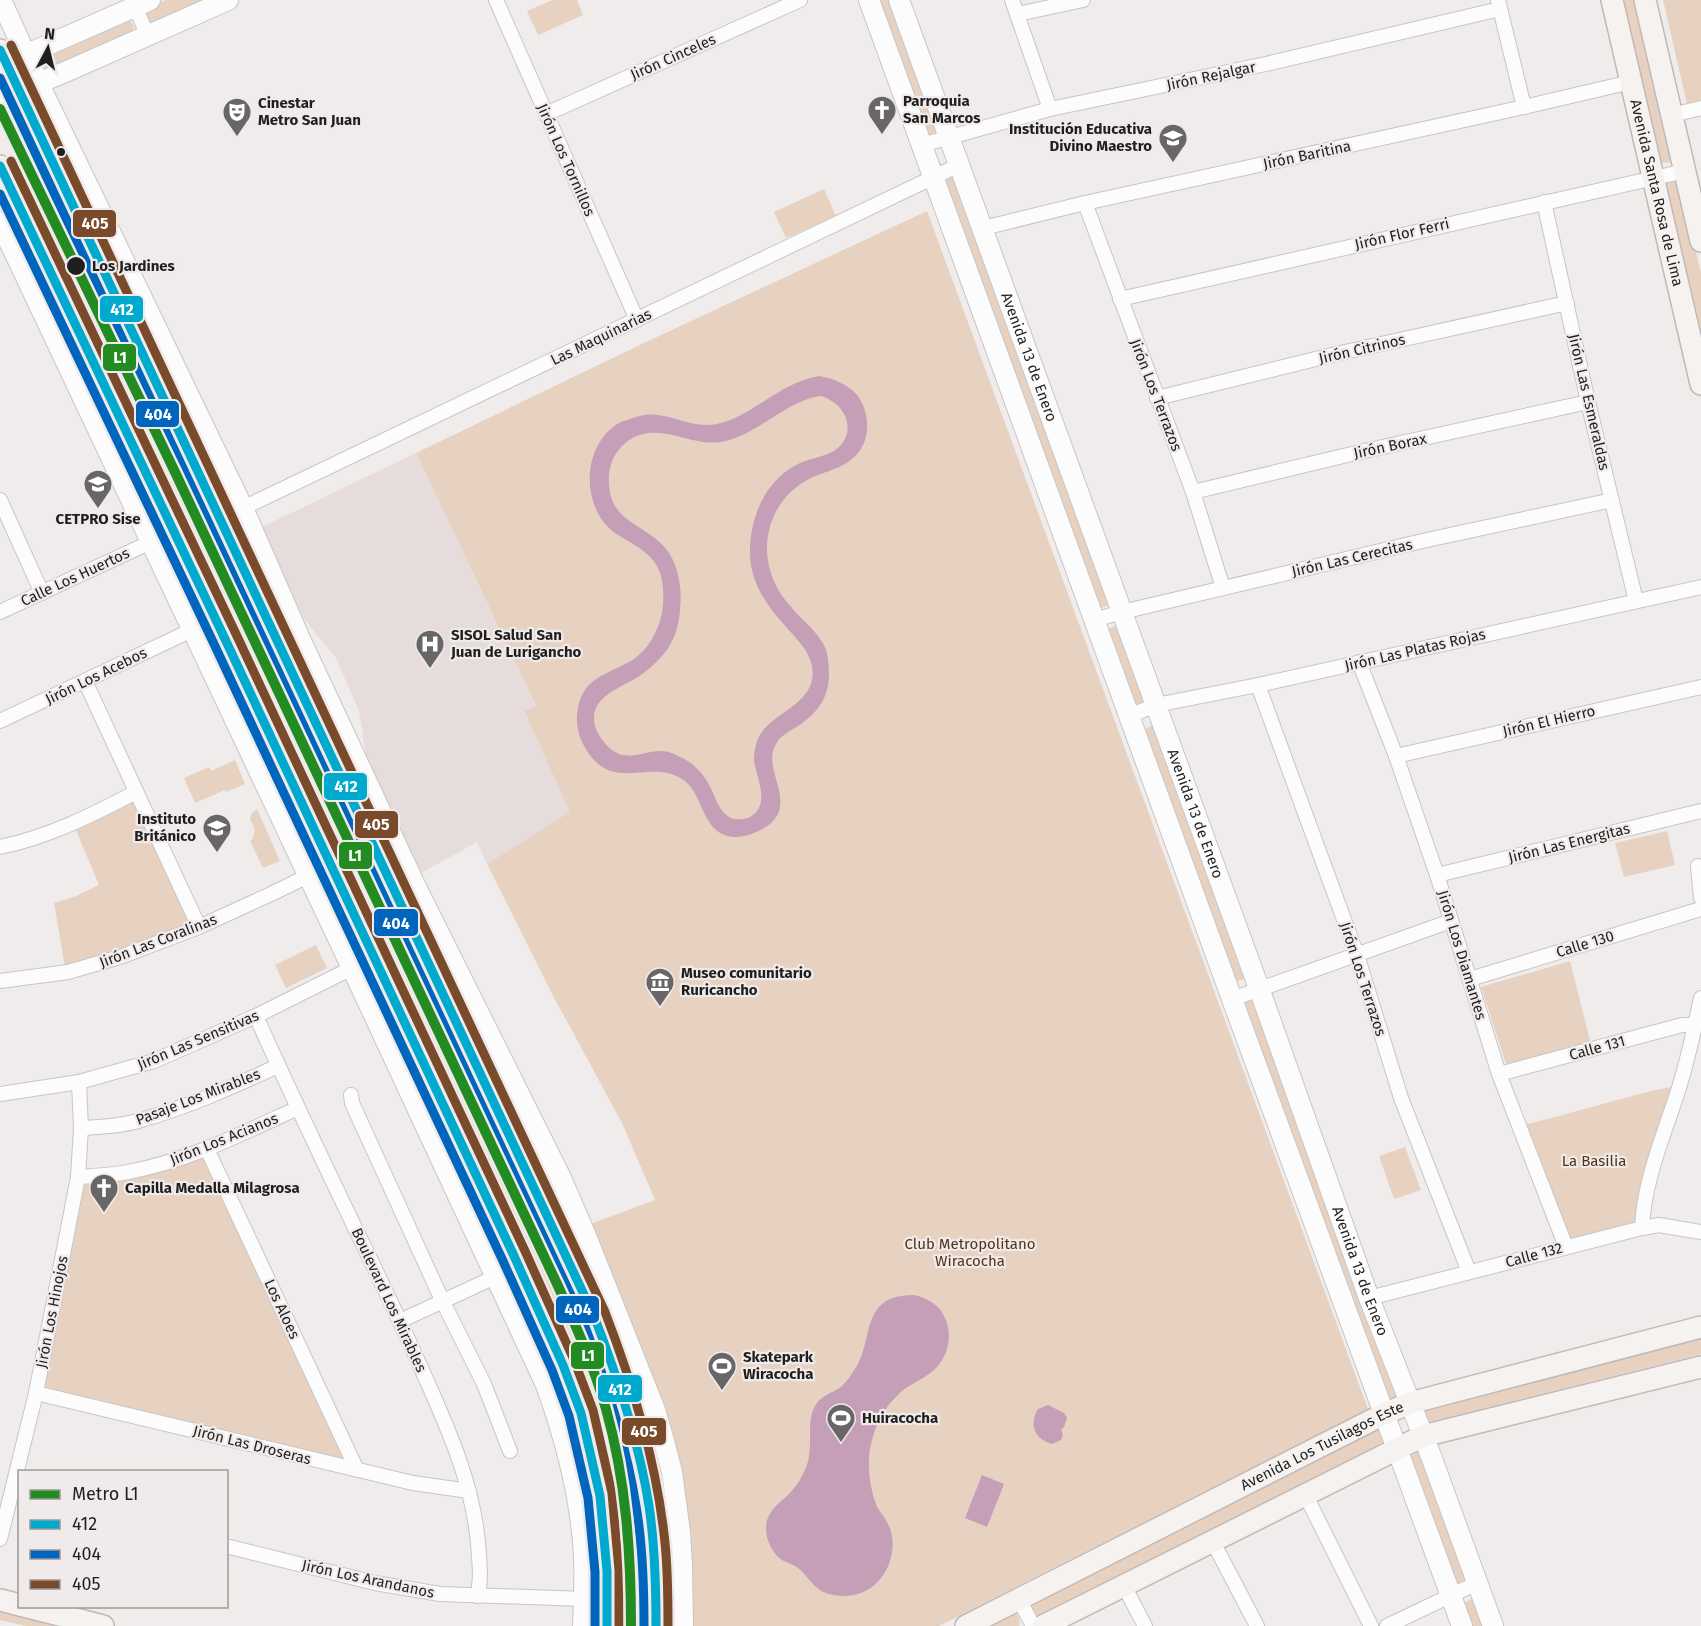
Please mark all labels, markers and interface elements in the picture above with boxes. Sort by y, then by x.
north arrow [18,18,78,78]
text: N [43,24,56,44]
street label: Jirón Cinceles [627,30,719,84]
street label: Jirón Rejalgar [1165,58,1257,94]
place label: Parroquia San Marcos [903,92,980,127]
place label: Cinestar Metro San Juan [258,94,361,129]
church icon: Parroquia San Marcos [866,94,898,136]
theatre icon: Cinestar Metro San Juan [221,96,253,138]
street label: Avenida Santa Rosa de Lima [1626,98,1687,288]
street label: Jirón Los Tornillos [533,101,599,219]
place label: Institución Educativa Divino Maestro [1009,120,1152,155]
school or university icon: Institución Educativa Divino Maestro [1157,122,1189,164]
street label: Jirón Baritina [1261,137,1353,173]
unlabelled marker [55,146,67,158]
line badge: 405 [72,209,117,238]
text: 405 [82,214,109,233]
street label: Jirón Flor Ferri [1353,214,1451,254]
marker: Los Jardines [65,255,87,277]
place label: Los Jardines [92,257,175,275]
street label: Avenida 13 de Enero [997,290,1061,424]
line badge: 412 [99,295,144,323]
text: 412 [110,300,134,319]
street label: Las Maquinarias [548,305,654,369]
street label: Jirón Citrinos [1317,330,1407,368]
street label: Jirón Las Esmeraldas [1565,332,1613,472]
street label: Jirón Los Terrazos [1126,336,1186,454]
line badge: L1 [102,343,137,372]
text: L1 [113,348,127,367]
line badge: 404 [135,400,180,428]
text: 404 [144,405,172,424]
street label: Jirón Borax [1352,429,1429,463]
school or university icon: CETPRO Sise [82,468,114,510]
place label: CETPRO Sise [56,510,140,528]
street label: Jirón Las Cerecitas [1290,535,1414,581]
street label: Calle Los Huertos [18,544,132,610]
street label: Jirón Las Platas Rojas [1343,625,1487,675]
place label: SISOL Salud San Juan de Lurigancho [450,626,582,661]
hospital icon: SISOL Salud San Juan de Lurigancho [414,628,446,670]
street label: Jirón Los Acebos [42,644,150,708]
street label: Jirón El Hierro [1501,702,1597,740]
street label: Avenida 13 de Enero [1164,747,1227,881]
line badge: 412 [323,772,368,801]
text: 412 [334,777,358,796]
place label: Instituto Británico [134,810,196,845]
line badge: 405 [354,810,399,839]
school or university icon: Instituto Británico [201,812,233,854]
text: 405 [363,815,390,834]
street label: Jirón Las Energitas [1506,819,1632,867]
line badge: L1 [338,841,373,870]
text: L1 [348,846,362,865]
street label: Jirón Los Diamantes [1434,888,1490,1022]
line badge: 404 [373,908,419,937]
street label: Jirón Las Coralinas [97,910,219,972]
text: 404 [382,914,410,933]
street label: Jirón Los Terrazos [1336,920,1390,1038]
street label: Calle 130 [1554,927,1616,961]
place label: Museo comunitario Ruricancho [681,964,812,999]
museum icon: Museo comunitario Ruricancho [644,966,676,1008]
street label: Jirón Las Sensitivas [135,1006,261,1074]
street label: Calle 131 [1567,1032,1627,1064]
street label: Pasaje Los Mirables [133,1065,263,1129]
street label: Jirón Los Acianos [167,1109,281,1169]
park label: La Basilia [1562,1152,1626,1170]
church icon: Capilla Medalla Milagrosa [88,1172,120,1214]
place label: Capilla Medalla Milagrosa [125,1179,300,1197]
street label: Avenida 13 de Enero [1328,1204,1392,1338]
street label: Boulevard Los Mirables [348,1225,430,1375]
park label: Club Metropolitano Wiracocha [905,1235,1035,1270]
street label: Calle 132 [1503,1239,1565,1271]
street label: Jirón Los Hinojos [32,1254,72,1370]
street label: Los Aloes [260,1276,304,1342]
line badge: 404 [555,1295,600,1324]
text: 404 [564,1300,592,1319]
line badge: L1 [570,1341,605,1370]
text: L1 [581,1346,595,1365]
place label: Skatepark Wiracocha [743,1348,814,1383]
sports icon: Skatepark Wiracocha [706,1350,738,1392]
line badge: 412 [597,1374,643,1403]
text: 412 [608,1380,632,1399]
street label: Avenida Los Tusilagos Este [1237,1398,1406,1494]
sports icon: Huiracocha [825,1402,857,1444]
place label: Huiracocha [862,1409,938,1427]
line badge: 405 [621,1417,667,1446]
street label: Jirón Las Droseras [191,1422,313,1468]
text: 405 [631,1422,658,1441]
legend [18,1470,228,1608]
text: Metro L1 [72,1483,139,1505]
text: 412 [72,1513,97,1535]
text: 404 [72,1543,102,1565]
street label: Jirón Los Arandanos [300,1556,436,1602]
text: 405 [72,1573,101,1595]

